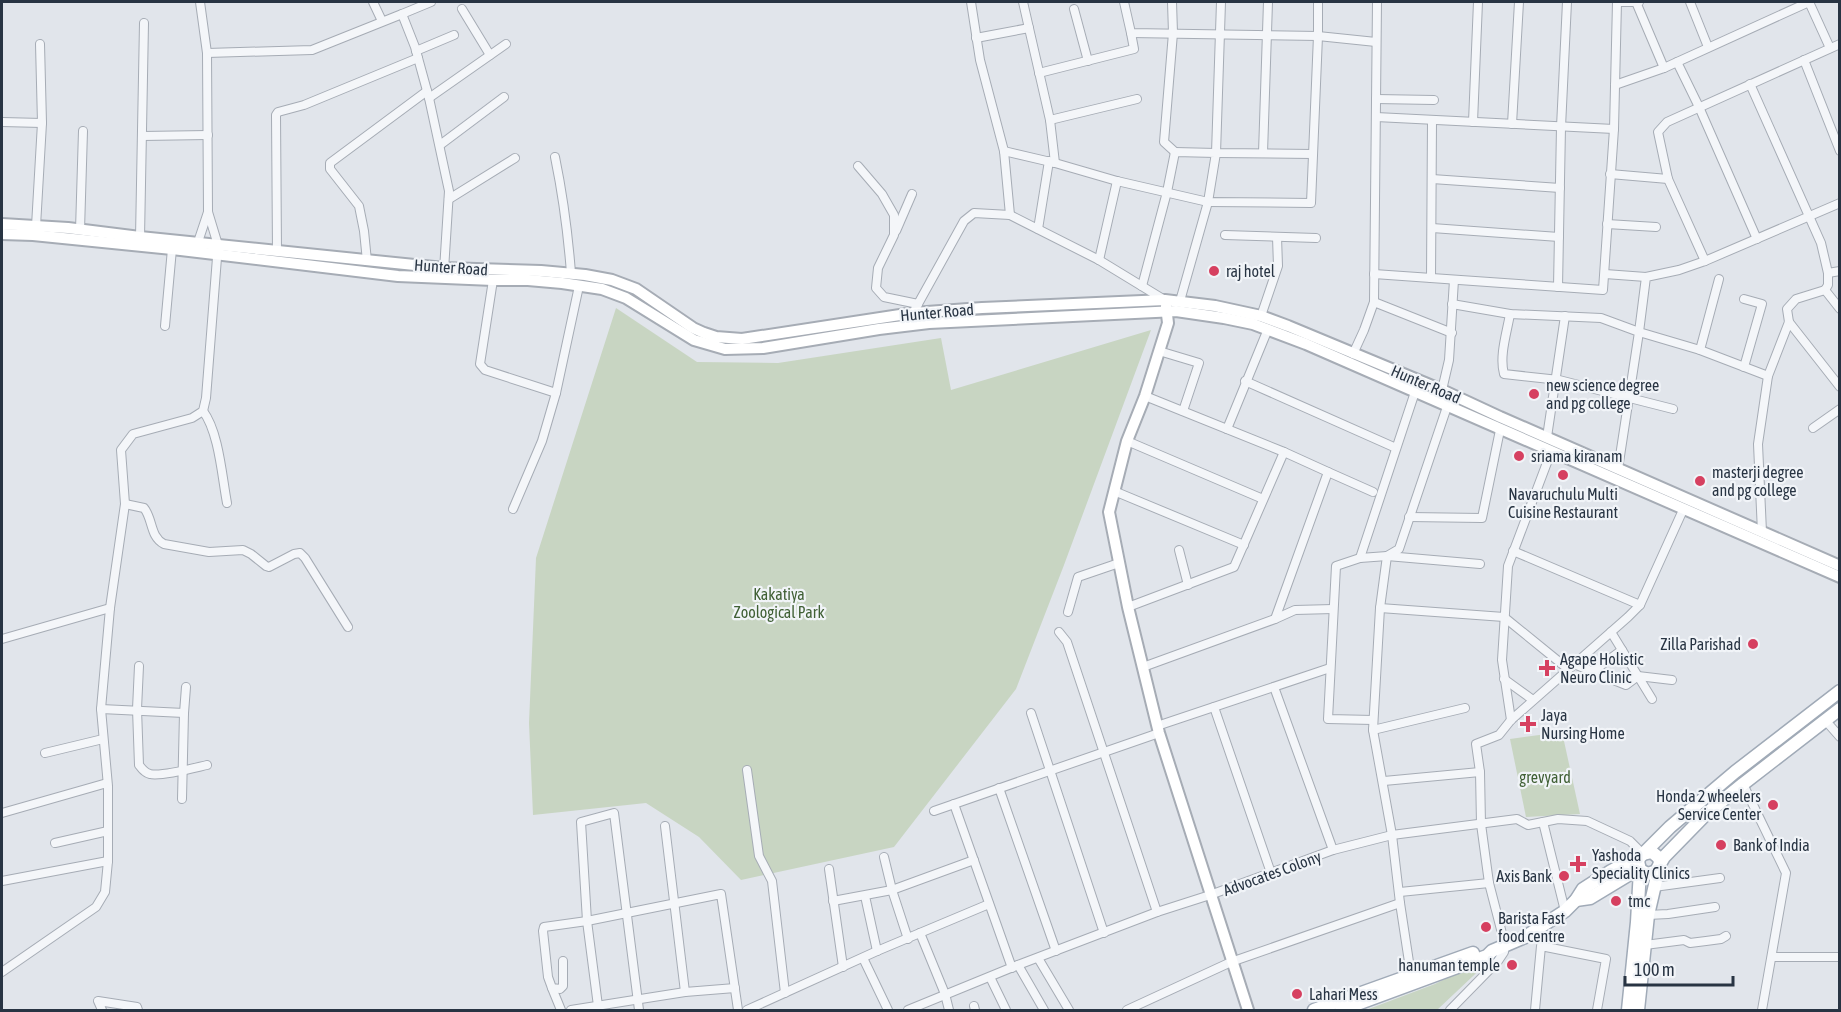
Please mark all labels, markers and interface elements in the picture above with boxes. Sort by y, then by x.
street label: Hunter Road [413,255,489,279]
place label: raj hotel [1226,262,1276,281]
marker: raj hotel [1207,264,1221,278]
street label: Hunter Road [899,300,975,324]
street label: Hunter Road [1388,361,1464,407]
place label: new science degree and pg college [1546,376,1659,413]
marker: new science degree and pg college [1527,387,1541,401]
place label: sriama kiranam [1531,447,1622,465]
marker: sriama kiranam [1512,449,1526,463]
place label: masterji degree and pg college [1712,463,1804,500]
marker: Navaruchulu Multi Cuisine Restaurant [1556,468,1570,482]
marker: masterji degree and pg college [1693,474,1707,488]
place label: Navaruchulu Multi Cuisine Restaurant [1508,485,1618,521]
park label: Kakatiya Zoological Park [734,585,824,622]
place label: Zilla Parishad [1660,635,1741,653]
marker: Zilla Parishad [1746,637,1760,651]
place label: Agape Holistic Neuro Clinic [1560,650,1644,686]
marker: Agape Holistic Neuro Clinic [1538,659,1556,677]
place label: Jaya Nursing Home [1541,706,1625,743]
marker: Jaya Nursing Home [1519,715,1537,733]
park label: grevyard [1519,768,1571,787]
place label: Honda 2 wheelers Service Center [1656,787,1761,823]
marker: Honda 2 wheelers Service Center [1766,798,1780,812]
place label: Bank of India [1733,836,1810,854]
marker: Bank of India [1714,838,1728,852]
place label: Yashoda Speciality Clinics [1592,846,1690,883]
street label: Advocates Colony [1221,847,1324,900]
marker: Yashoda Speciality Clinics [1569,855,1587,873]
place label: Axis Bank [1496,867,1552,885]
marker: Axis Bank [1557,869,1571,883]
place label: tmc [1628,892,1650,910]
marker: tmc [1609,894,1623,908]
place label: Barista Fast food centre [1498,909,1566,945]
marker: Barista Fast food centre [1479,920,1493,934]
scale bar [1625,949,1733,987]
place label: hanuman temple [1398,956,1500,975]
marker: hanuman temple [1505,958,1519,972]
text: 100 m [1634,959,1675,980]
place label: Lahari Mess [1309,985,1378,1003]
marker: Lahari Mess [1290,987,1304,1001]

